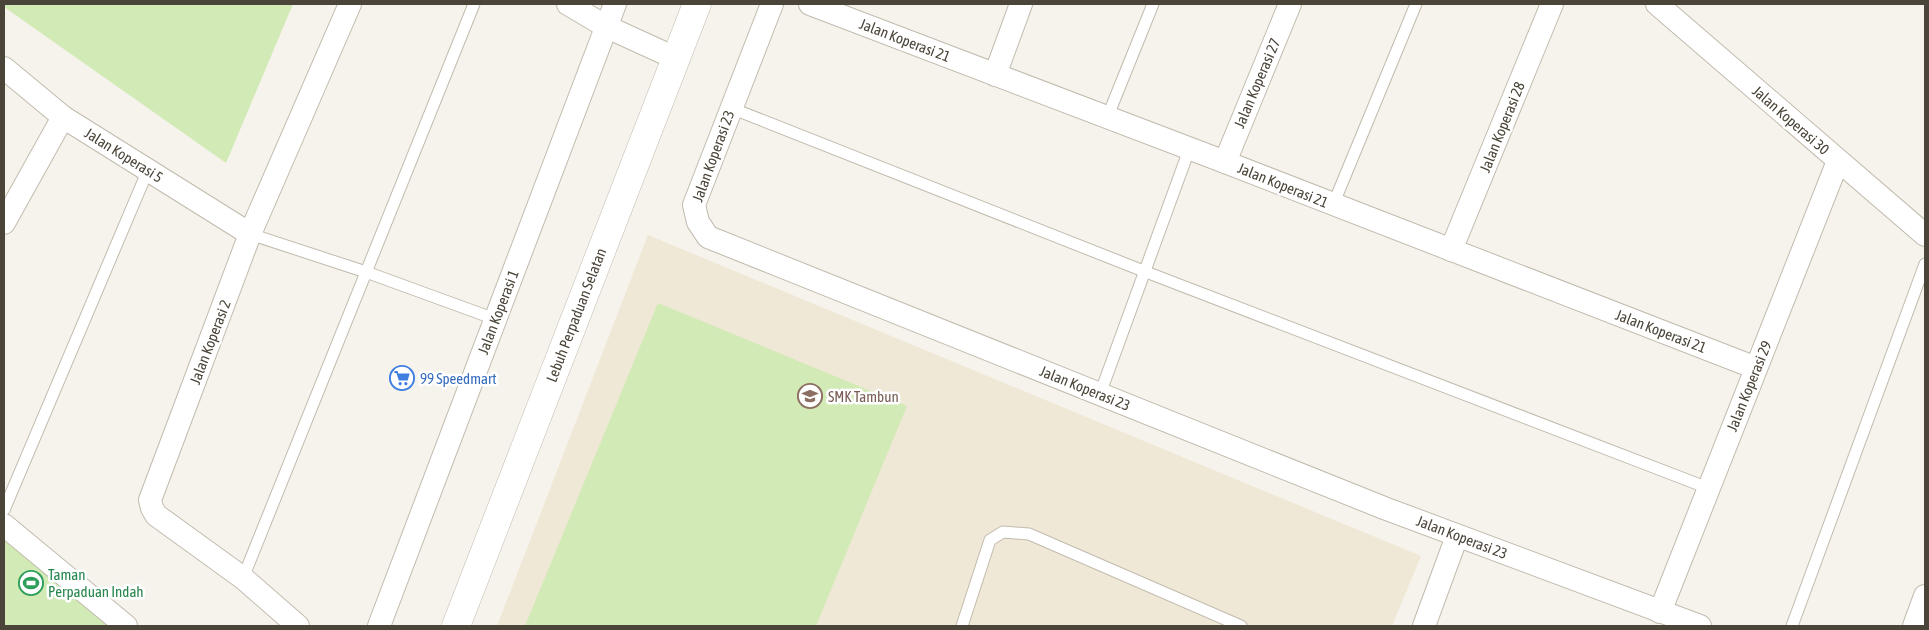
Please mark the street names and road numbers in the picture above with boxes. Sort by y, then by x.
street label: Jalan Koperasi 21 [857,15,953,65]
street label: Jalan Koperasi 27 [1230,35,1284,131]
street label: Jalan Koperasi 28 [1476,79,1528,175]
street label: Jalan Koperasi 30 [1749,82,1833,158]
street label: Jalan Koperasi 23 [689,108,737,204]
street label: Jalan Koperasi 5 [82,124,166,186]
street label: Jalan Koperasi 21 [1235,159,1331,211]
street label: Lebuh Perpaduan Selatan [543,246,609,384]
street label: Jalan Koperasi 1 [474,267,522,357]
street label: Jalan Koperasi 2 [186,297,234,387]
street label: Jalan Koperasi 21 [1613,306,1709,356]
street label: Jalan Koperasi 29 [1723,338,1775,434]
street label: Jalan Koperasi 23 [1037,362,1133,414]
street label: Jalan Koperasi 23 [1414,512,1510,562]

